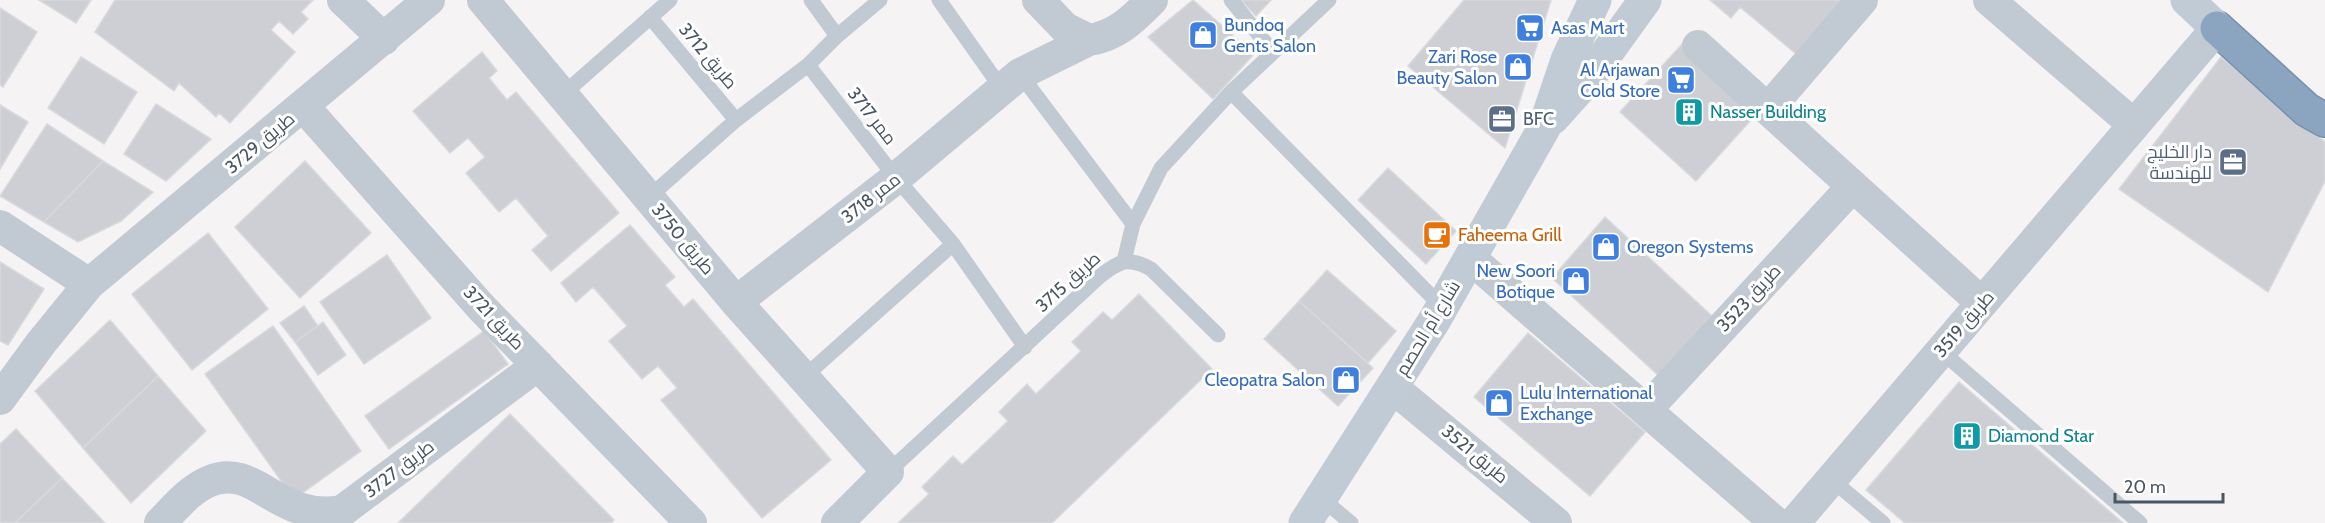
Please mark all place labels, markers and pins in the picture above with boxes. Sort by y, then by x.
supermarket icon: Asas Mart [1514,12,1546,44]
place label: Bundoq Gents Salon [1224,14,1316,57]
place label: Asas Mart [1551,17,1625,39]
shop icon: Bundoq Gents Salon [1187,19,1219,51]
place label: Zari Rose Beauty Salon [1396,46,1497,89]
shop icon: Zari Rose Beauty Salon [1502,51,1534,83]
place label: Al Arjawan Cold Store [1580,59,1660,102]
supermarket icon: Al Arjawan Cold Store [1665,64,1697,96]
building icon: Nasser Building [1673,96,1705,128]
place label: Nasser Building [1710,101,1827,123]
office icon: BFC [1486,103,1518,135]
place label: BFC [1523,108,1554,130]
place label: دار الخليج للهندسة [2147,141,2212,184]
office icon: دار الخليج للهندسة [2217,146,2249,178]
cafe icon: Faheema Grill [1421,219,1453,251]
place label: Faheema Grill [1458,224,1562,246]
shop icon: Oregon Systems [1590,231,1622,263]
place label: Oregon Systems [1627,236,1754,258]
place label: New Soori Botique [1476,260,1555,303]
shop icon: New Soori Botique [1560,265,1592,297]
shop icon: Cleopatra Salon [1330,364,1362,396]
place label: Cleopatra Salon [1205,369,1325,391]
place label: Lulu International Exchange [1520,382,1653,425]
shop icon: Lulu International Exchange [1483,387,1515,419]
building icon: Diamond Star [1951,420,1983,452]
place label: Diamond Star [1988,425,2094,447]

